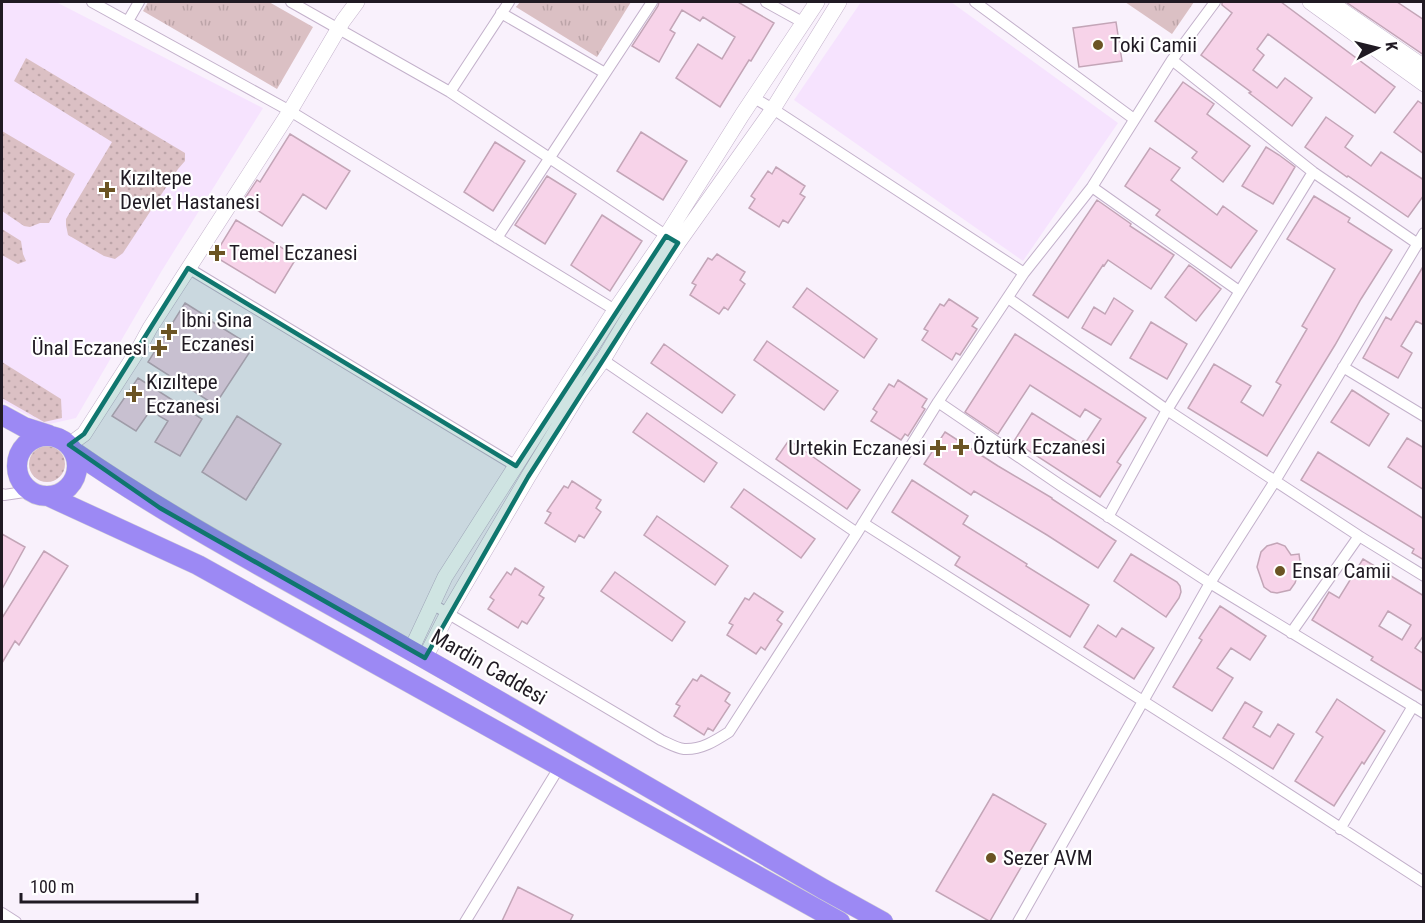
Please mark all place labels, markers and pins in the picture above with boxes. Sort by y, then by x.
place label: Toki Camii [1110,33,1197,57]
marker: Toki Camii [1091,38,1105,52]
place label: Kızıltepe Devlet Hastanesi [120,166,260,214]
marker: Kızıltepe Devlet Hastanesi [98,181,116,199]
place label: Temel Eczanesi [229,241,358,265]
marker: Temel Eczanesi [210,246,224,260]
place label: İbni Sina Eczanesi [181,308,255,356]
marker: İbni Sina Eczanesi [162,325,176,339]
place label: Ünal Eczanesi [32,336,147,360]
marker: Ünal Eczanesi [152,341,166,355]
place label: Kızıltepe Eczanesi [146,370,220,418]
marker: Kızıltepe Eczanesi [127,387,141,401]
place label: Öztürk Eczanesi [973,435,1106,459]
place label: Urtekin Eczanesi [788,436,926,460]
marker: Öztürk Eczanesi [954,440,968,454]
marker: Urtekin Eczanesi [931,441,945,455]
place label: Ensar Camii [1292,559,1391,583]
marker: Ensar Camii [1273,564,1287,578]
place label: Sezer AVM [1003,846,1093,870]
marker: Sezer AVM [984,851,998,865]

